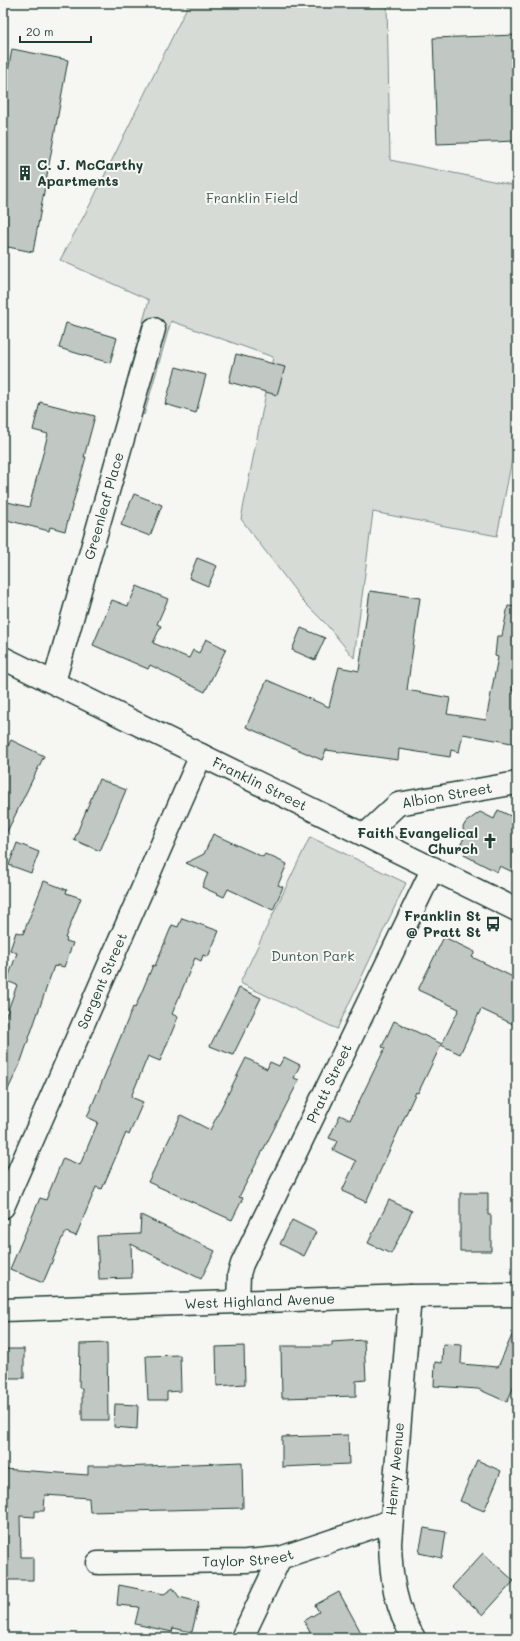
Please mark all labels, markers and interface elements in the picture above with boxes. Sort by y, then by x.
scale bar [20,18,91,44]
text: 20 m [26,23,54,39]
place label: C. J. McCarthy Apartments [37,155,144,190]
building icon: C. J. McCarthy Apartments [16,164,34,182]
park label: Franklin Field [206,188,298,207]
street label: Greenleaf Place [79,450,128,562]
street label: Franklin Street [209,752,311,815]
street label: Albion Street [400,778,494,812]
place label: Faith Evangelical Church [357,823,478,858]
church icon: Faith Evangelical Church [481,832,499,850]
place label: Franklin St @ Pratt St [404,906,481,941]
bus stop icon: Franklin St @ Pratt St [484,915,502,933]
street label: Sargent Street [72,929,131,1032]
park label: Dunton Park [271,946,355,965]
street label: Pratt Street [301,1040,356,1126]
street label: West Highland Avenue [184,1289,335,1313]
street label: Henry Avenue [381,1421,408,1516]
street label: Taylor Street [202,1544,296,1571]

